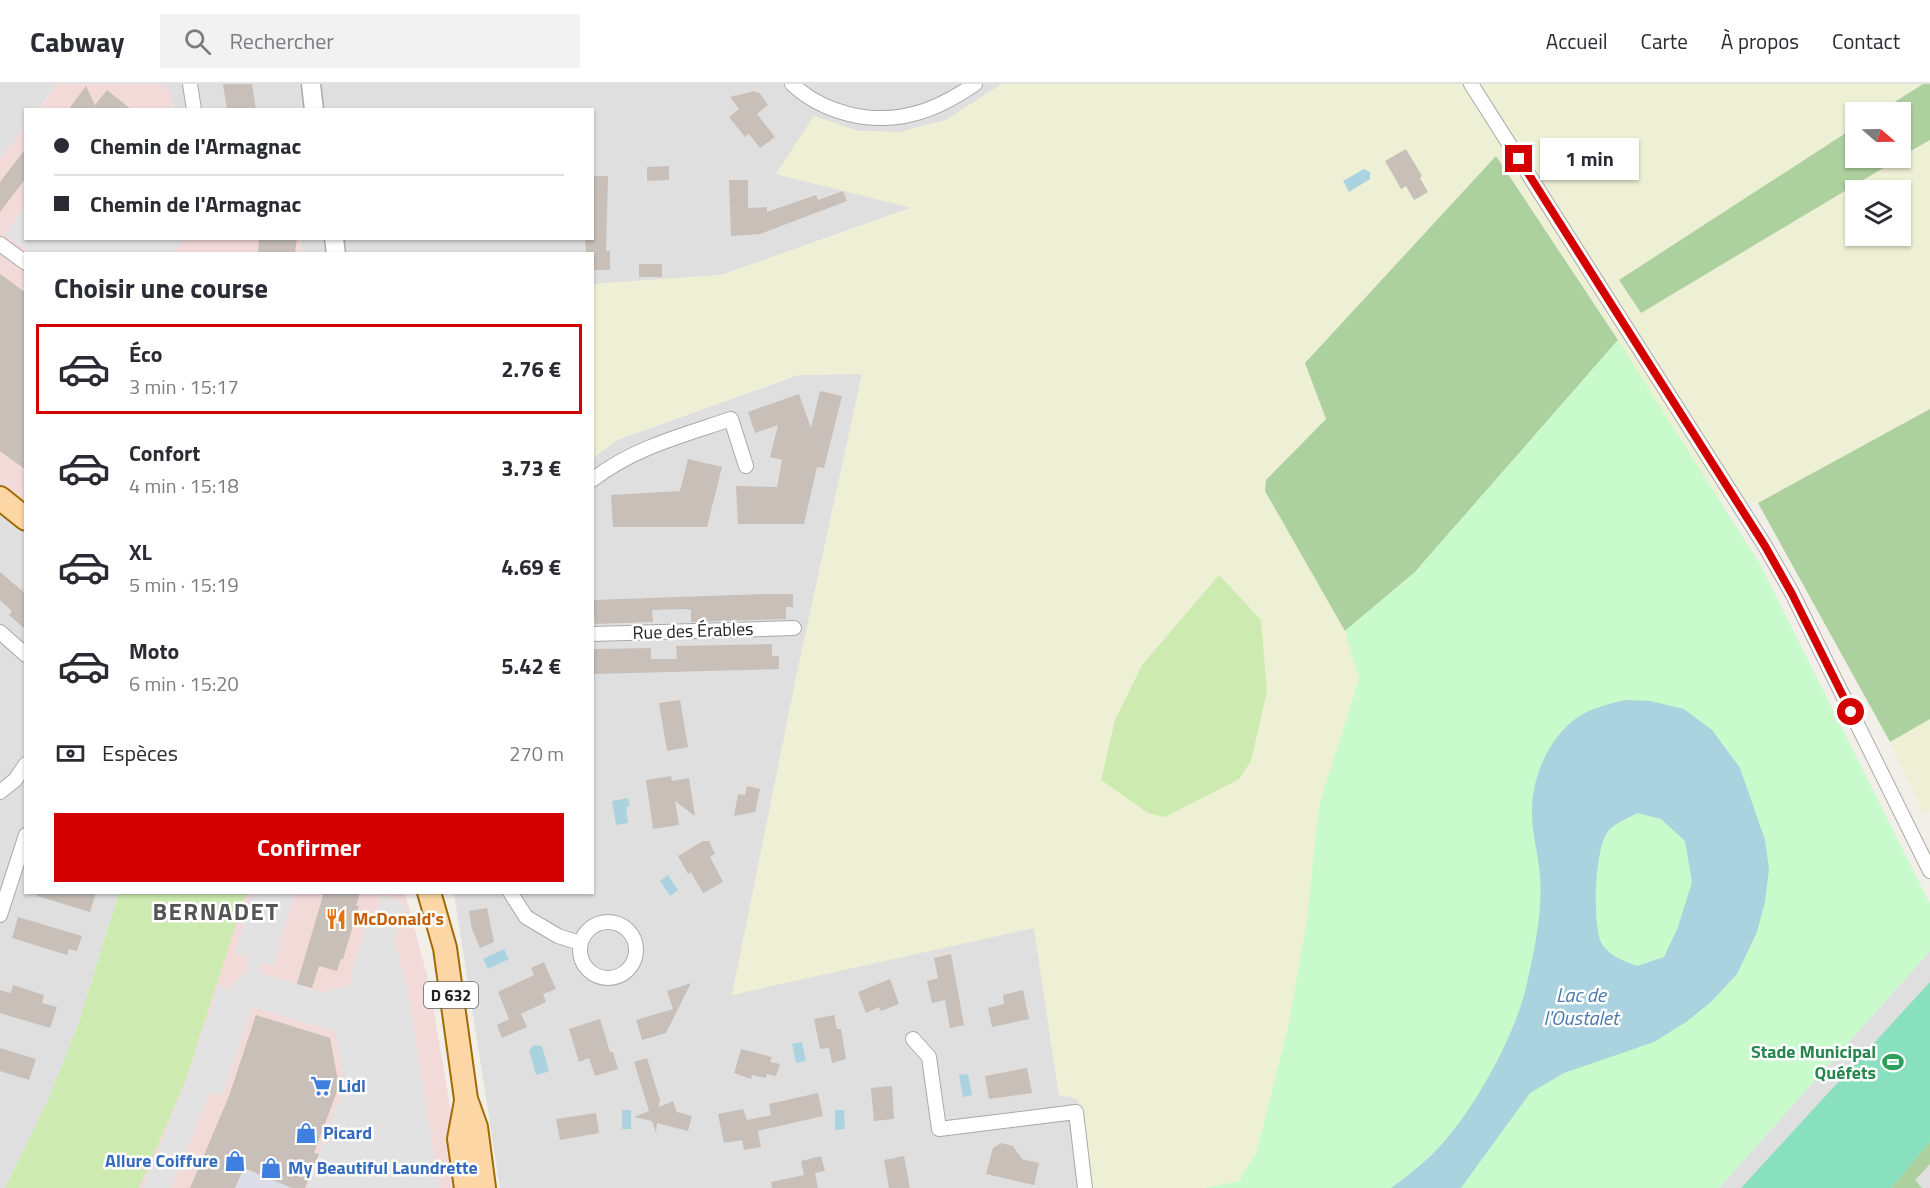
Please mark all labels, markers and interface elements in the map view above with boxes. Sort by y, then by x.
search box [160,14,580,68]
text: Cabway [30,20,124,63]
text: Rechercher [229,24,334,58]
icon: search [181,25,214,58]
text: Accueil [1546,25,1608,57]
text: Carte [1641,25,1688,57]
text: À propos [1721,25,1799,57]
text: Contact [1832,25,1900,57]
north arrow [1845,102,1911,168]
map controls [1845,102,1911,246]
text: Chemin de l'Armagnac [90,129,301,163]
callout: 1 min [1540,138,1639,180]
text: 1 min [1565,143,1614,174]
route end [1505,145,1532,172]
button: layers [1845,180,1911,246]
text: Chemin de l'Armagnac [90,187,301,221]
text: Choisir une course [54,267,268,308]
text: Éco [129,337,162,371]
icon: car [57,342,111,396]
text: 2.76 € [501,352,561,386]
text: 3 min · 15:17 [129,371,239,402]
text: Confort [129,436,200,470]
icon: car [57,441,111,495]
text: 3.73 € [501,451,561,485]
text: 4 min · 15:18 [129,470,239,501]
text: XL [129,535,152,569]
icon: car [57,540,111,594]
text: 4.69 € [501,550,561,584]
text: 5 min · 15:19 [129,569,239,600]
street label: Rue des Érables [632,615,754,646]
text: Moto [129,634,179,668]
icon: car [57,639,111,693]
text: 5.42 € [501,649,561,683]
text: 6 min · 15:20 [129,668,239,699]
route start [1837,698,1864,725]
text: Espèces [102,736,178,770]
icon: cash [54,737,87,770]
text: 270 m [509,738,564,769]
button: Confirmer [54,813,564,882]
district label: BERNADET [152,893,280,929]
place label: McDonald's [353,905,444,932]
restaurant icon: McDonald's [324,907,348,931]
water label: Lac de l'Oustalet [1544,979,1621,1033]
road number: D 632 [424,982,478,1008]
place label: Stade Municipal Quéfets [1751,1038,1876,1086]
sports icon: Stade Municipal Quéfets [1881,1050,1905,1074]
place label: Lidl [338,1072,366,1099]
supermarket icon: Lidl [309,1074,333,1098]
place label: Picard [323,1119,372,1146]
shop icon: Picard [294,1121,318,1145]
place label: Allure Coiffure [105,1147,218,1174]
shop icon: Allure Coiffure [223,1149,247,1173]
place label: My Beautiful Laundrette [288,1154,478,1181]
shop icon: My Beautiful Laundrette [259,1156,283,1180]

